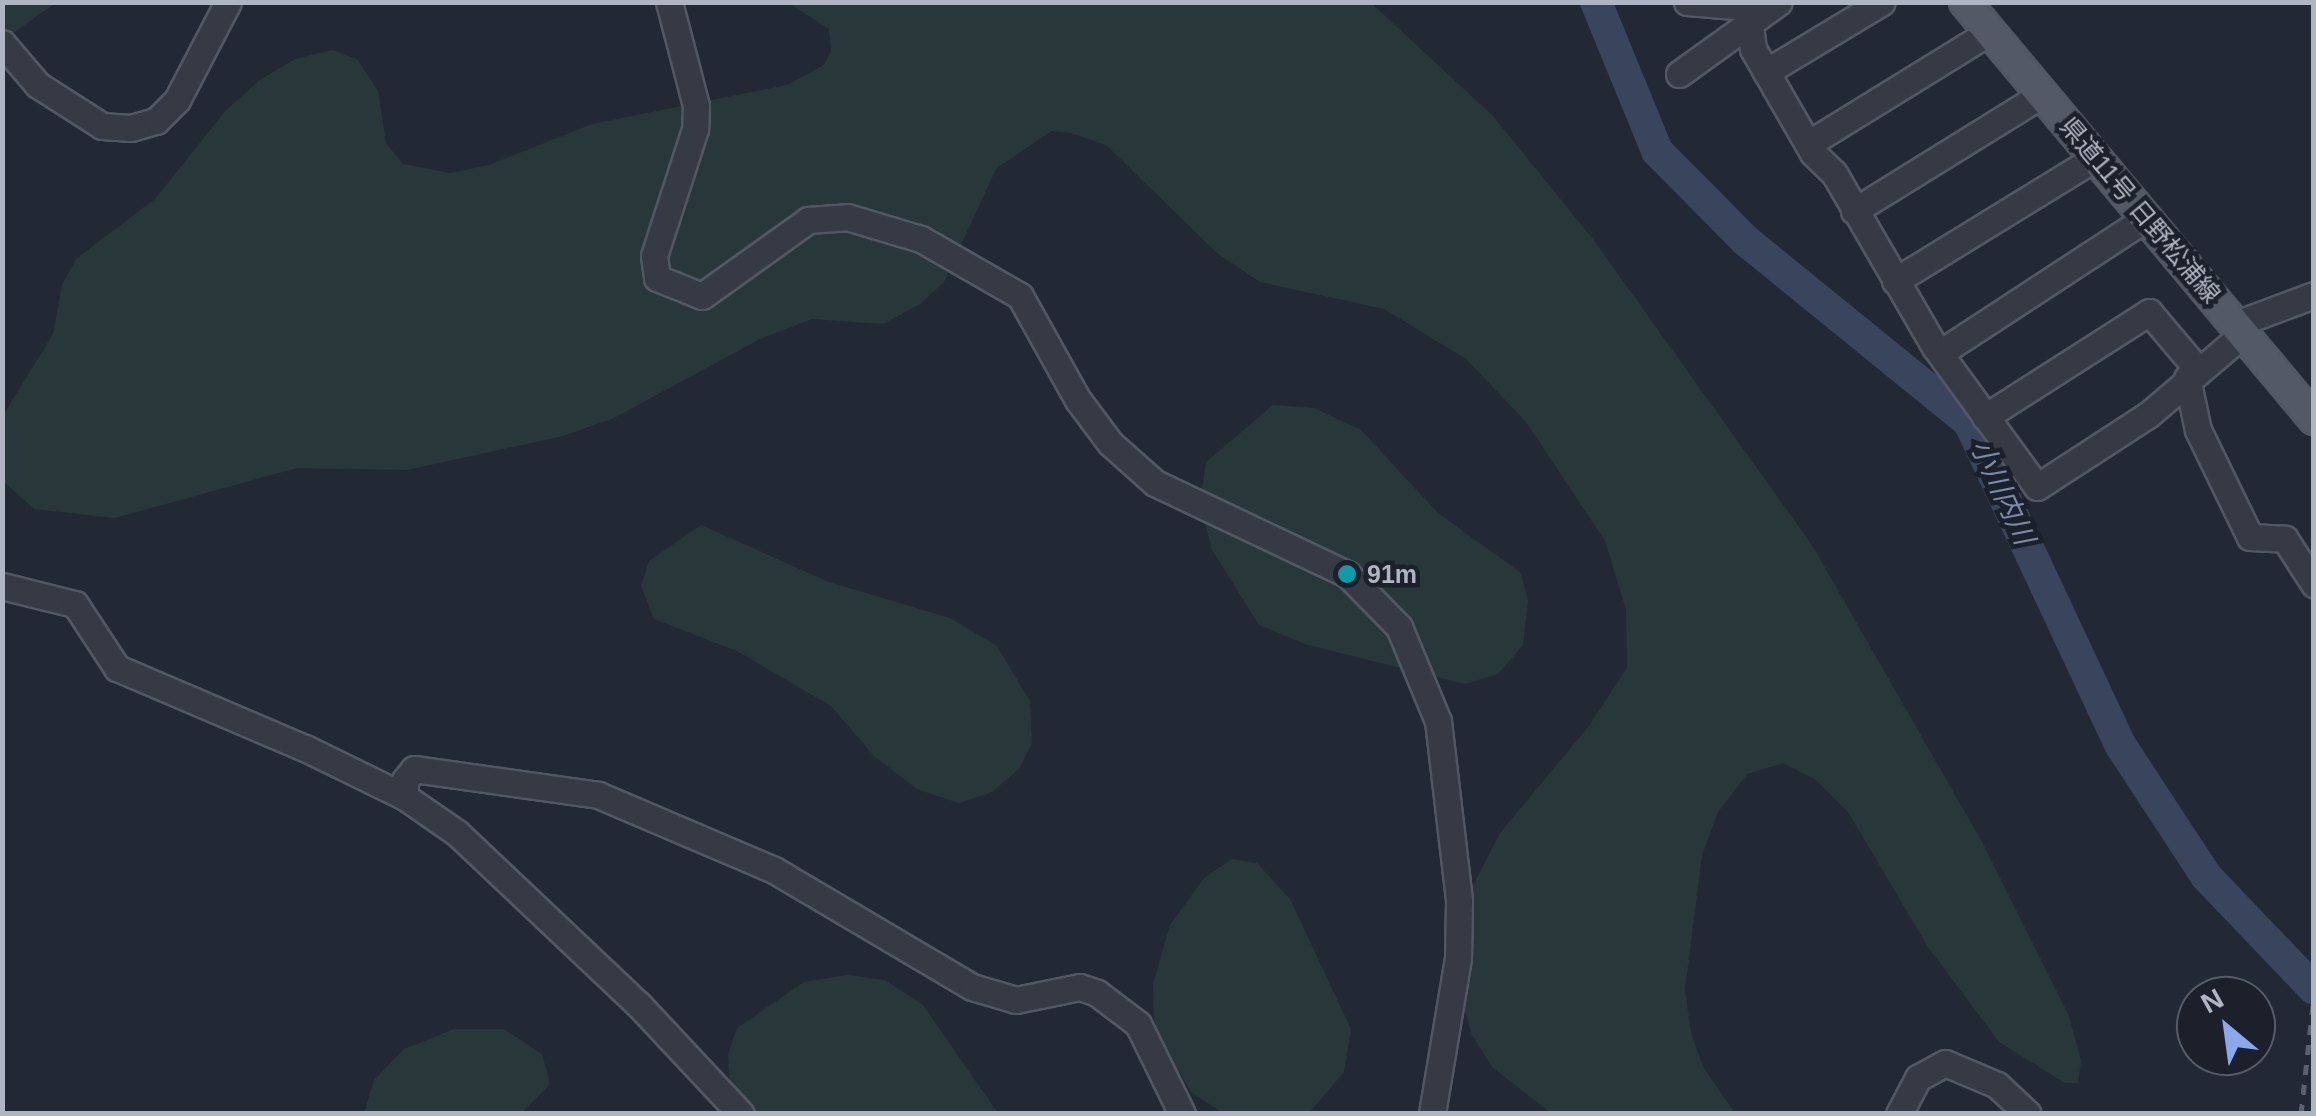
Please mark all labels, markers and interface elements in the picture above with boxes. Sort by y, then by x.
street label: 県道11号 日野松浦線 [2054,111,2226,309]
water label: 小川内川 [1963,434,2041,550]
place label: 91m [1367,559,1417,589]
marker: 91m [1336,563,1358,585]
north arrow [2176,976,2276,1076]
text: N [2196,983,2229,1020]

